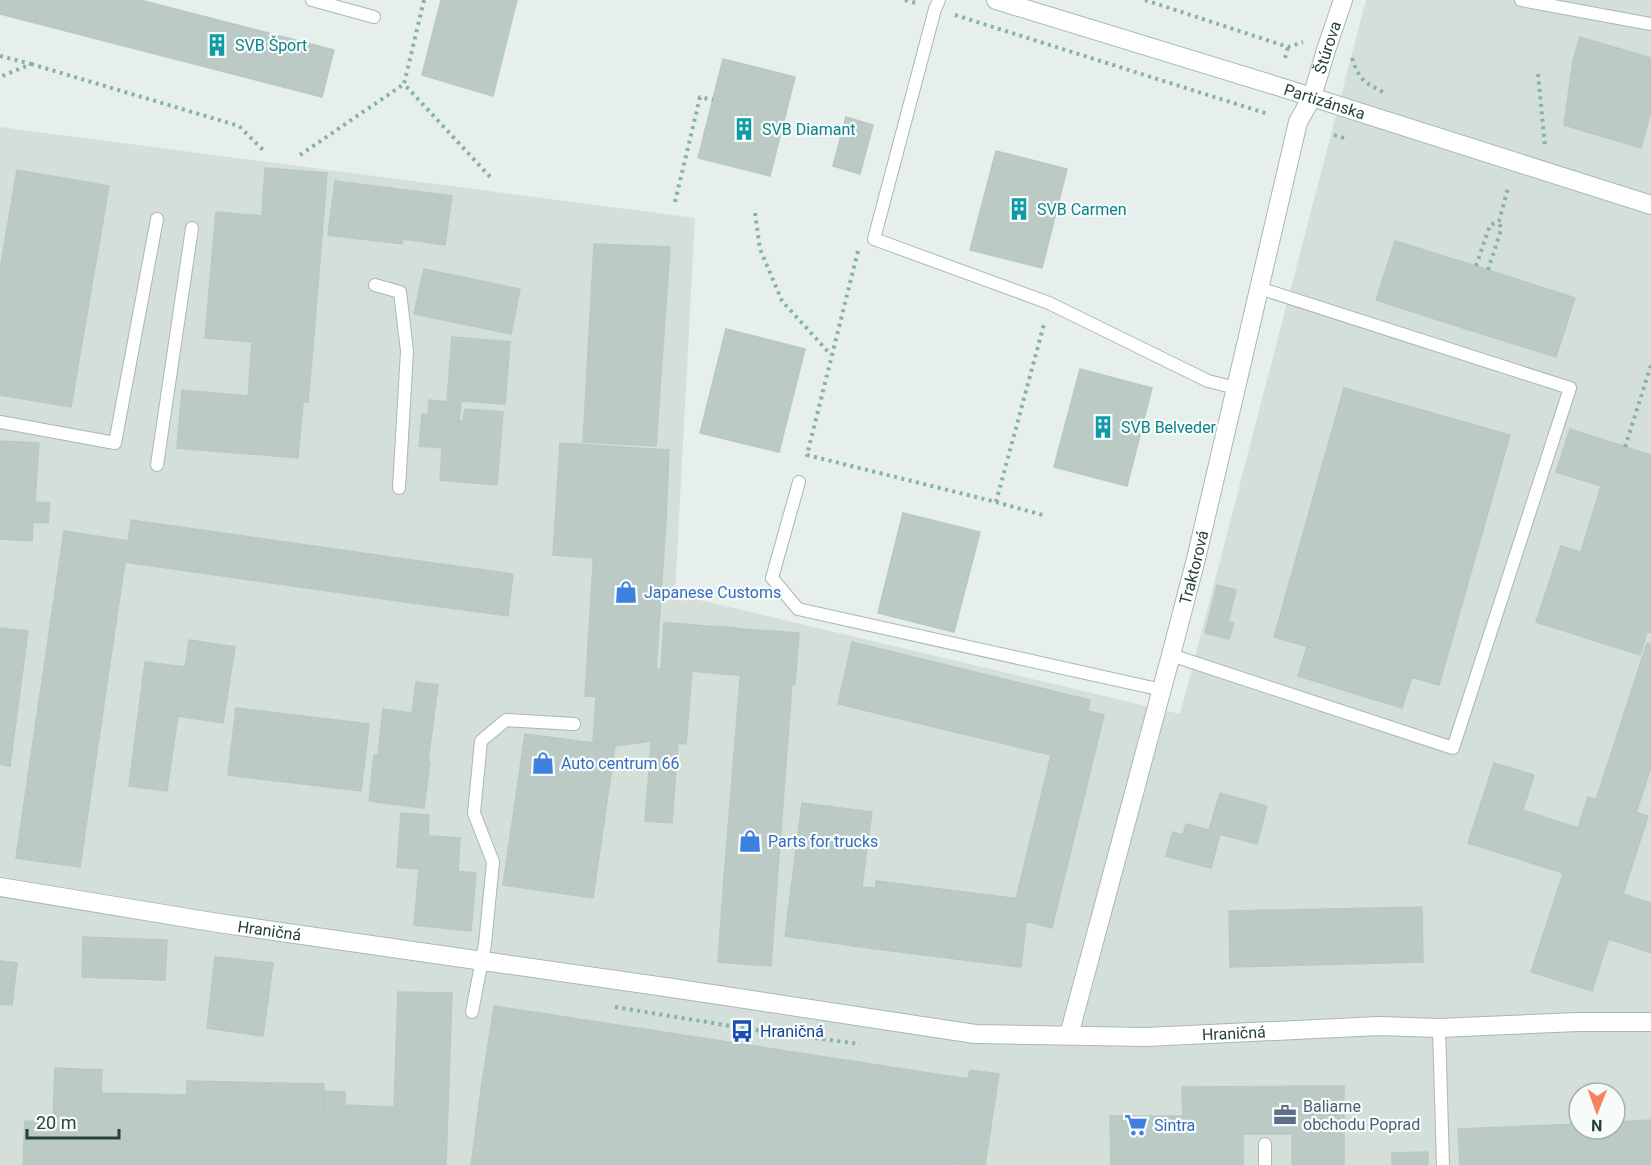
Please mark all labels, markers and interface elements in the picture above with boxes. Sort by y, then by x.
street label: Štúrova [1309,19,1345,76]
building icon: SVB Šport [204,32,230,58]
place label: SVB Šport [235,35,307,55]
street label: Partizánska [1282,79,1368,123]
building icon: SVB Diamant [731,116,757,142]
place label: SVB Diamant [762,120,856,139]
building icon: SVB Carmen [1006,196,1032,222]
place label: SVB Carmen [1037,200,1127,219]
building icon: SVB Belveder [1090,414,1116,440]
place label: SVB Belveder [1121,418,1217,437]
street label: Traktorová [1175,528,1212,606]
shop icon: Japanese Customs [613,579,639,605]
place label: Japanese Customs [644,583,781,602]
shop icon: Auto centrum 66 [530,750,556,776]
place label: Auto centrum 66 [561,754,680,773]
shop icon: Parts for trucks [737,828,763,854]
place label: Parts for trucks [768,832,878,851]
street label: Hraničná [237,916,302,944]
bus stop icon: Hraničná [729,1018,755,1044]
place label: Hraničná [760,1022,824,1041]
street label: Hraničná [1201,1022,1266,1044]
north arrow [1567,1081,1627,1141]
place label: Baliarne obchodu Poprad [1303,1097,1420,1134]
scale bar [27,1102,118,1140]
office icon: Baliarne obchodu Poprad [1272,1102,1298,1128]
text: 20 m [36,1112,76,1133]
supermarket icon: Sintra [1123,1112,1149,1138]
place label: Sintra [1154,1116,1195,1135]
text: N [1591,1116,1603,1135]

